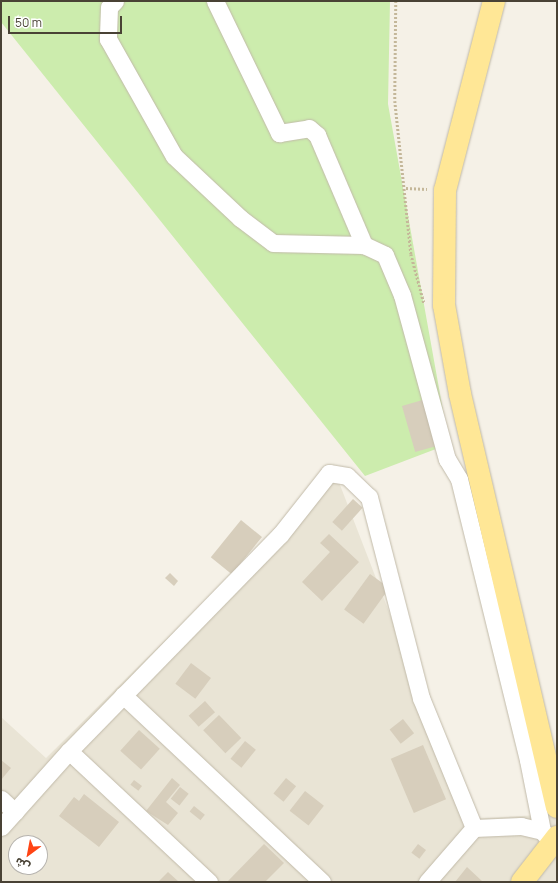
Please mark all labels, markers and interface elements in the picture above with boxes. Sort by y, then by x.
scale bar [10,8,124,34]
text: 50 m [15,14,42,31]
north arrow [8,835,48,875]
text: ش [12,854,32,875]

